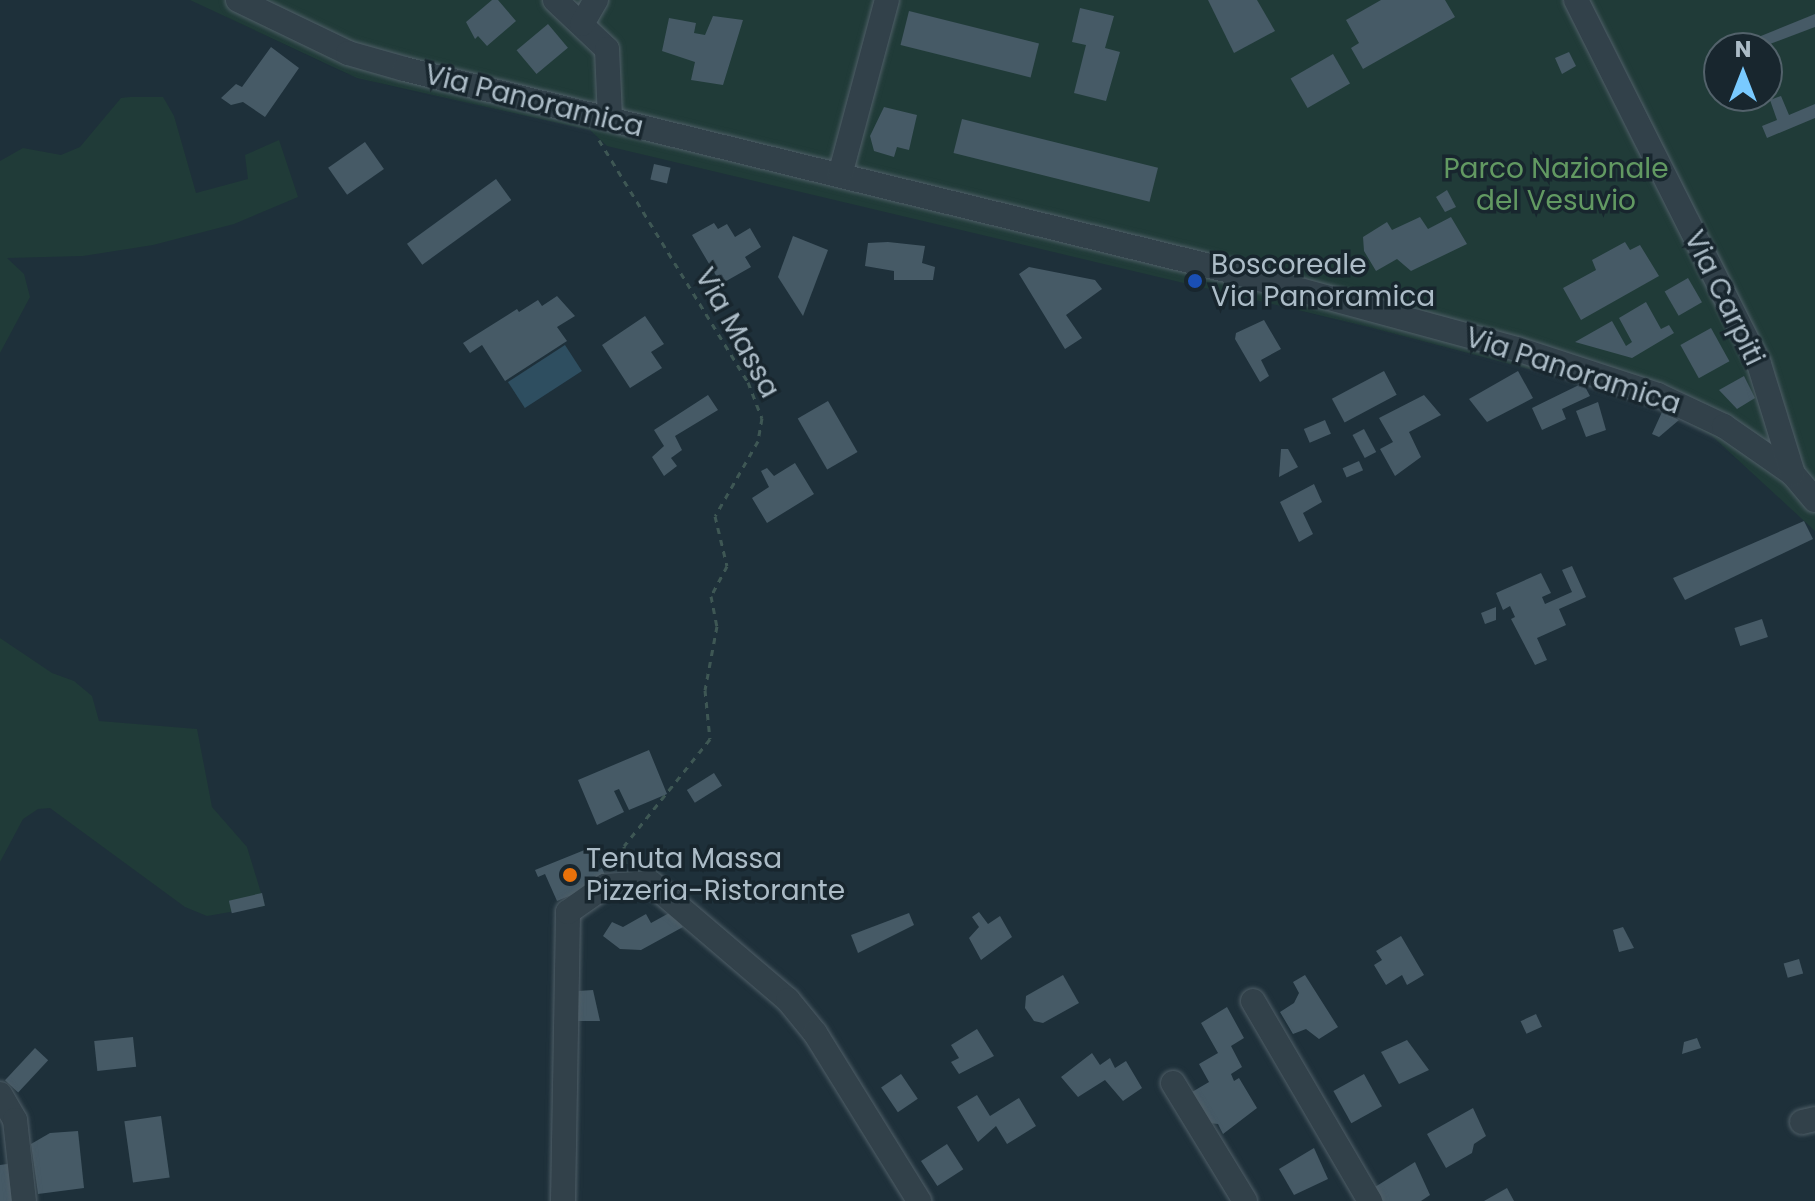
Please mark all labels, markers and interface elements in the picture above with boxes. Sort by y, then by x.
north arrow [1703,32,1783,112]
text: N [1735,34,1751,65]
street label: Via Panoramica [421,58,647,144]
park label: Parco Nazionale del Vesuvio [1443,152,1669,218]
street label: Via Carpiti [1677,225,1771,371]
place label: Boscoreale Via Panoramica [1211,248,1435,314]
street label: Via Massa [688,262,786,404]
marker: Boscoreale Via Panoramica [1186,272,1204,290]
street label: Via Panoramica [1461,320,1685,422]
place label: Tenuta Massa Pizzeria-Ristorante [586,842,845,908]
marker: Tenuta Massa Pizzeria-Ristorante [561,866,579,884]

